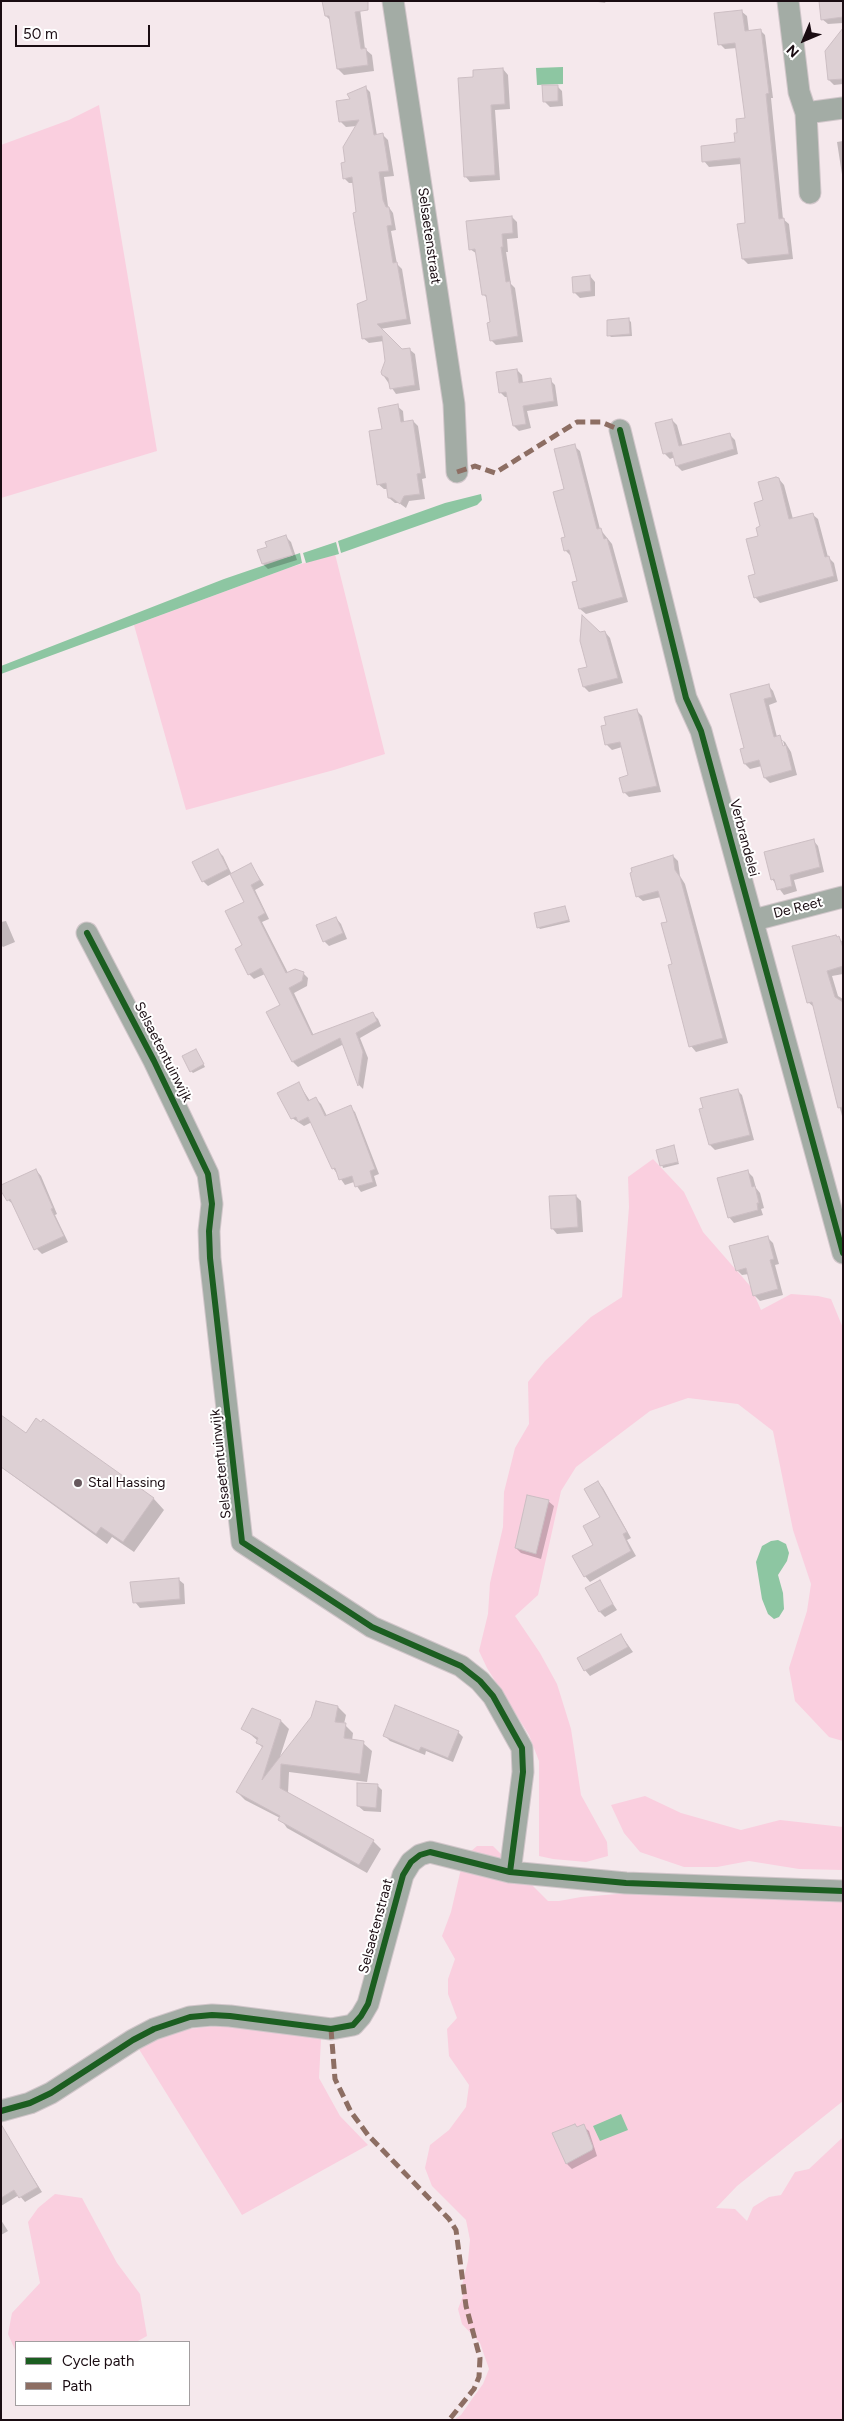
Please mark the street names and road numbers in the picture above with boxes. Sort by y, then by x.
street label: Selsaetenstraat [414,187,444,285]
street label: Verbrandelei [726,798,762,878]
street label: De Reet [772,894,824,922]
street label: Selsaetentuinwijk [131,999,195,1105]
street label: Selsaetentuinwijk [207,1408,235,1520]
street label: Selsaetenstraat [355,1877,397,1975]

